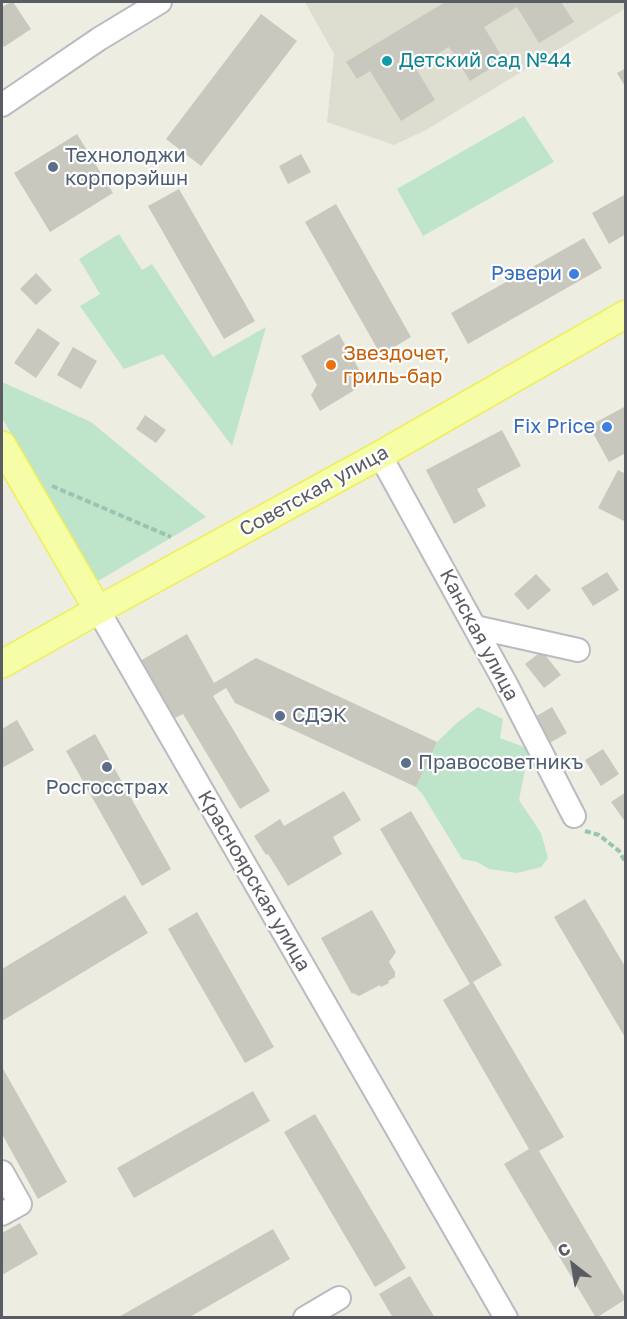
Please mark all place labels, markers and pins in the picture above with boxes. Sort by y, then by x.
place label: Детский сад №44 [399,49,572,73]
marker: Детский сад №44 [380,54,394,68]
place label: Технолоджи корпорэйшн [65,144,188,191]
marker: Технолоджи корпорэйшн [46,160,60,174]
place label: Рэвери [491,262,562,286]
marker: Рэвери [567,267,581,281]
place label: Звездочет, гриль-бар [343,342,450,389]
marker: Звездочет, гриль-бар [324,358,338,372]
place label: Fix Price [513,415,595,439]
marker: Fix Price [600,420,614,434]
place label: СДЭК [292,704,347,728]
marker: СДЭК [273,709,287,723]
place label: Правосоветникъ [418,751,583,775]
marker: Правосоветникъ [399,756,413,770]
marker: Росгосстрах [100,760,114,774]
place label: Росгосстрах [46,776,168,800]

